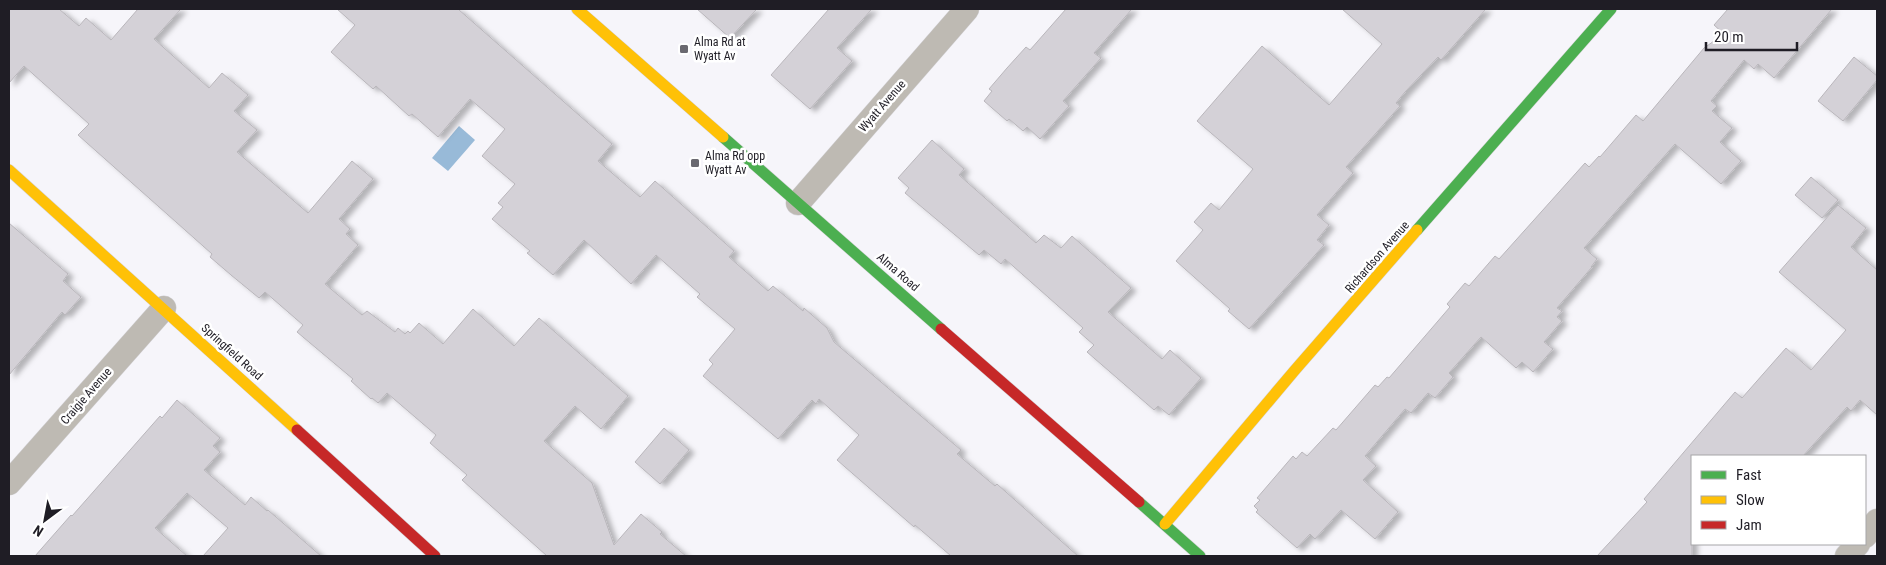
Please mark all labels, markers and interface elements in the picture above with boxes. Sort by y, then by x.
scale bar [1706,20,1797,52]
text: 20 m [1714,28,1744,46]
place label: Alma Rd at Wyatt Av [694,35,746,63]
marker: Alma Rd at Wyatt Av [678,43,690,55]
street label: Wyatt Avenue [856,77,909,135]
place label: Alma Rd opp Wyatt Av [705,149,765,177]
marker: Alma Rd opp Wyatt Av [689,157,701,169]
street label: Richardson Avenue [1342,218,1412,296]
street label: Alma Road [874,250,922,294]
street label: Springfield Road [199,321,265,383]
street label: Craigie Avenue [58,365,115,427]
legend [1691,455,1866,545]
text: Fast [1736,466,1761,484]
text: Slow [1736,491,1765,509]
north arrow [20,495,70,545]
text: Jam [1736,516,1762,534]
text: N [30,522,46,540]

